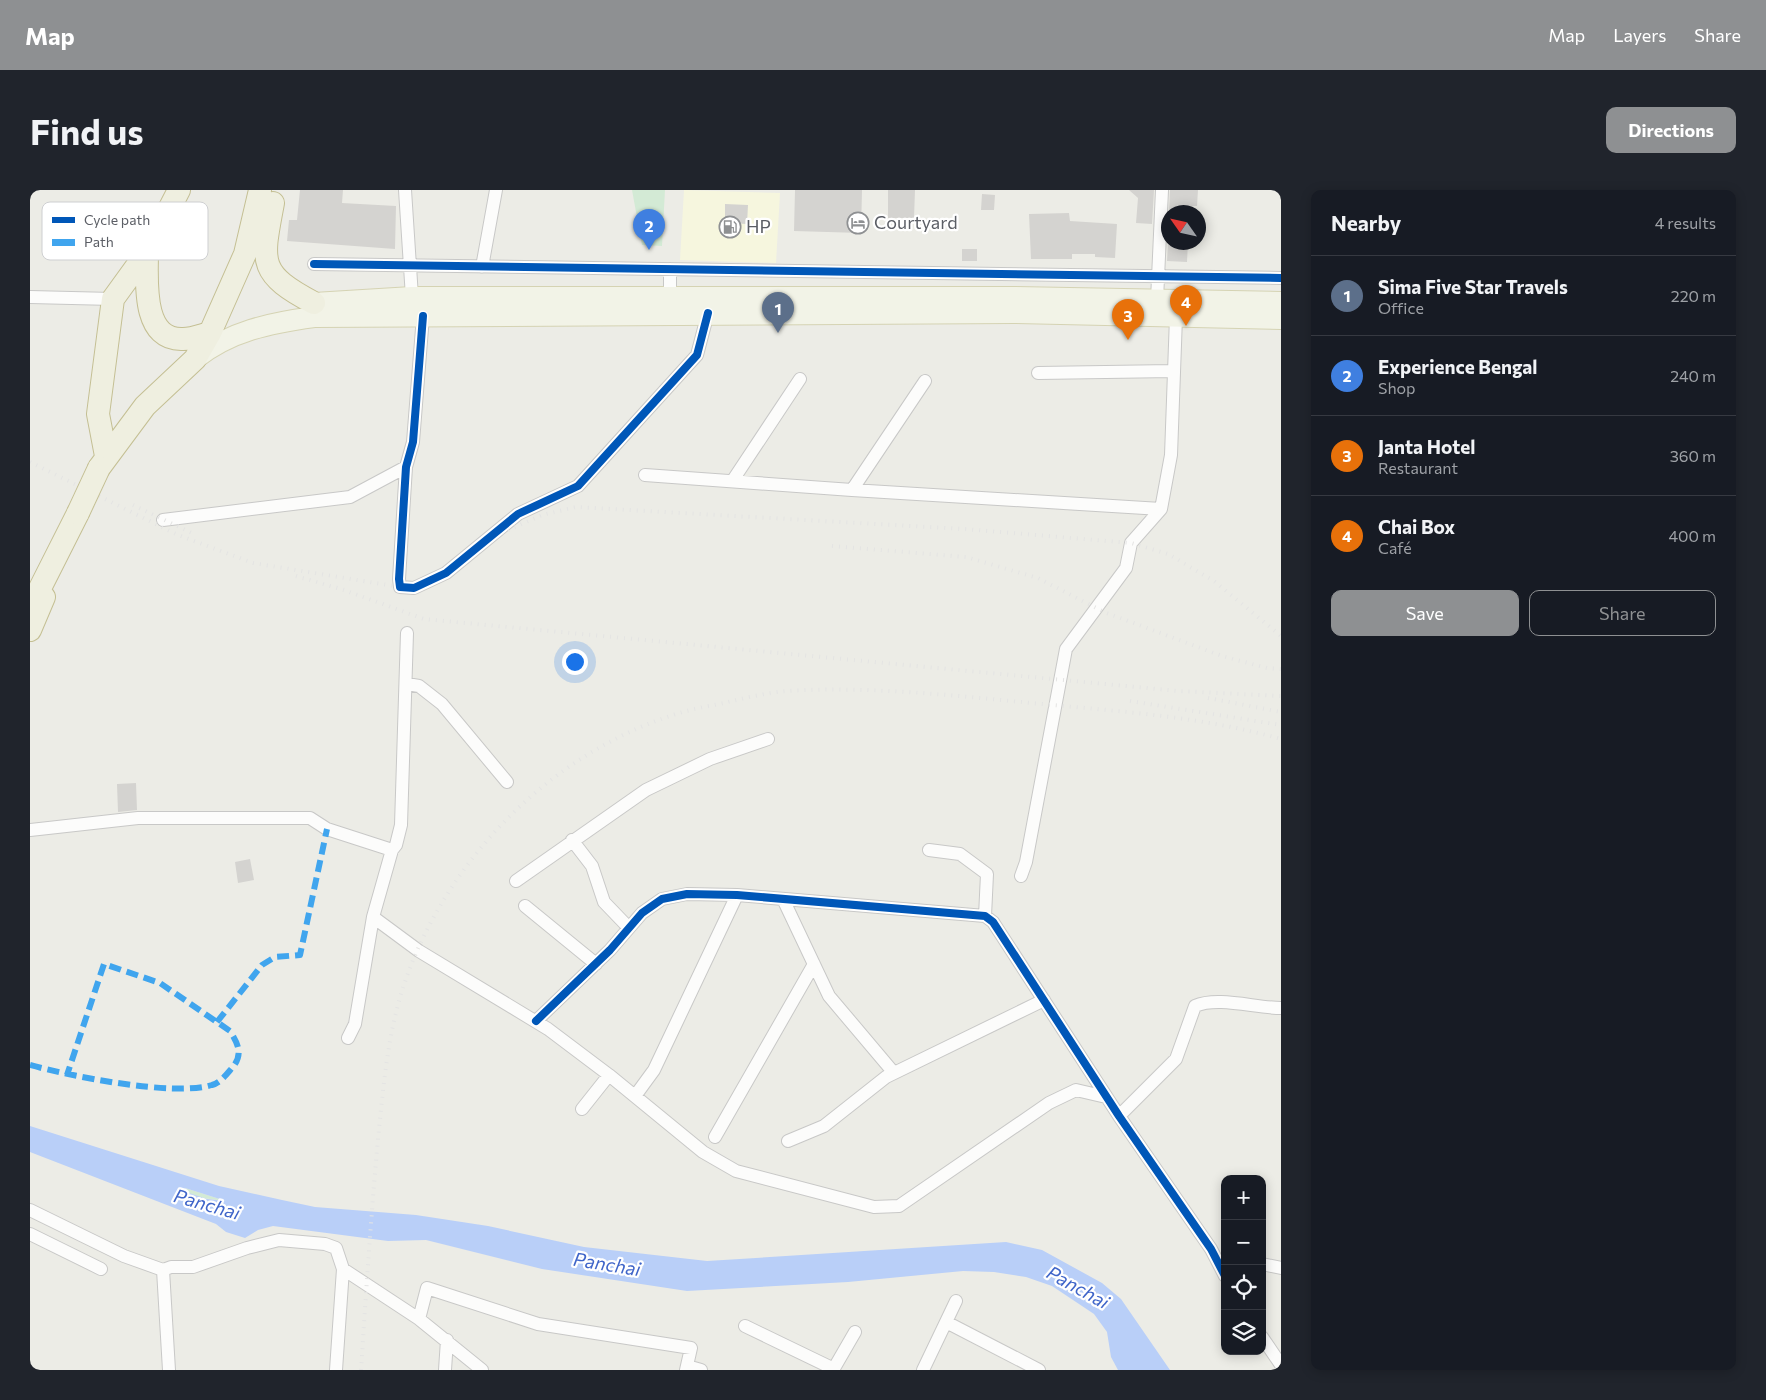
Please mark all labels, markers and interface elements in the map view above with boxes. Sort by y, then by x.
text: Map [25,21,75,50]
text: Map [1548,24,1585,46]
text: Layers [1613,24,1666,46]
text: Share [1694,24,1741,46]
button: Directions [1606,107,1736,153]
text: Find us [30,109,144,152]
legend [42,202,208,260]
north arrow [1161,205,1206,250]
pin: 2 [633,209,665,250]
text: Nearby [1331,210,1401,235]
text: Cycle path [84,211,150,228]
hotel icon: Courtyard [846,211,870,235]
place label: Courtyard [874,211,958,233]
text: 4 results [1655,213,1716,232]
fuel station icon: HP [718,215,742,239]
place label: HP [746,215,771,237]
text: Path [84,233,114,250]
text: Sima Five Star Travels [1378,275,1568,298]
pin: 4 [1170,285,1202,326]
text: 1 [1343,286,1351,305]
text: 220 m [1671,286,1716,305]
pin: 1 [762,292,794,333]
text: Office [1378,298,1424,317]
pin: 3 [1112,299,1144,340]
text: Experience Bengal [1378,355,1537,378]
text: 2 [1342,366,1352,385]
text: 240 m [1670,366,1716,385]
text: Shop [1378,378,1416,397]
text: Janta Hotel [1378,435,1475,458]
text: 3 [1342,446,1352,465]
text: 360 m [1670,446,1716,465]
text: Restaurant [1378,458,1458,477]
text: Chai Box [1378,515,1455,538]
text: 4 [1342,526,1352,545]
text: 400 m [1668,526,1716,545]
text: Café [1378,538,1412,557]
button: Save [1331,590,1519,636]
button: Share [1529,590,1716,636]
your location [562,649,588,675]
map controls [1221,1175,1266,1355]
button: + [1221,1175,1266,1220]
water label: Panchai [171,1183,244,1224]
button: − [1221,1220,1266,1265]
water label: Panchai [572,1247,643,1280]
water label: Panchai [1043,1260,1114,1314]
button: locate [1221,1265,1266,1310]
button: layers [1221,1310,1266,1355]

